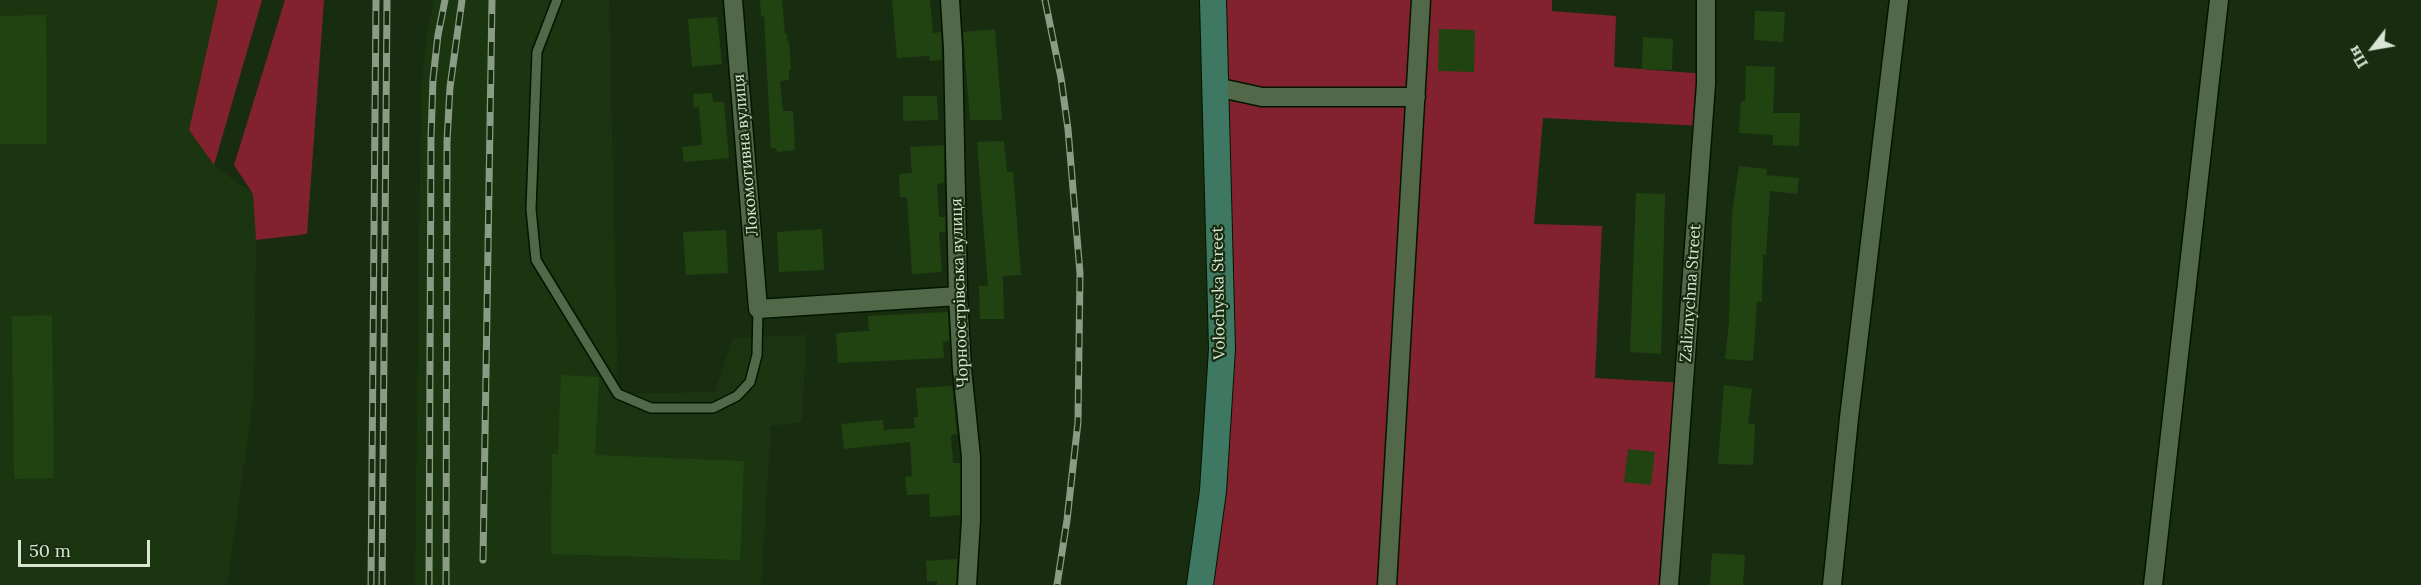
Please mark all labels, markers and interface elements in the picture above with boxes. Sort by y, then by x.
north arrow [2343,18,2403,78]
text: Пн [2343,42,2372,72]
street label: Локомотивна вулиця [729,73,763,237]
street label: Чорноострівська вулиця [947,198,973,388]
street label: Zaliznychna Street [1677,223,1705,363]
street label: Volochyska Street [1208,226,1230,360]
scale bar [21,528,153,566]
text: 50 m [29,539,71,562]

